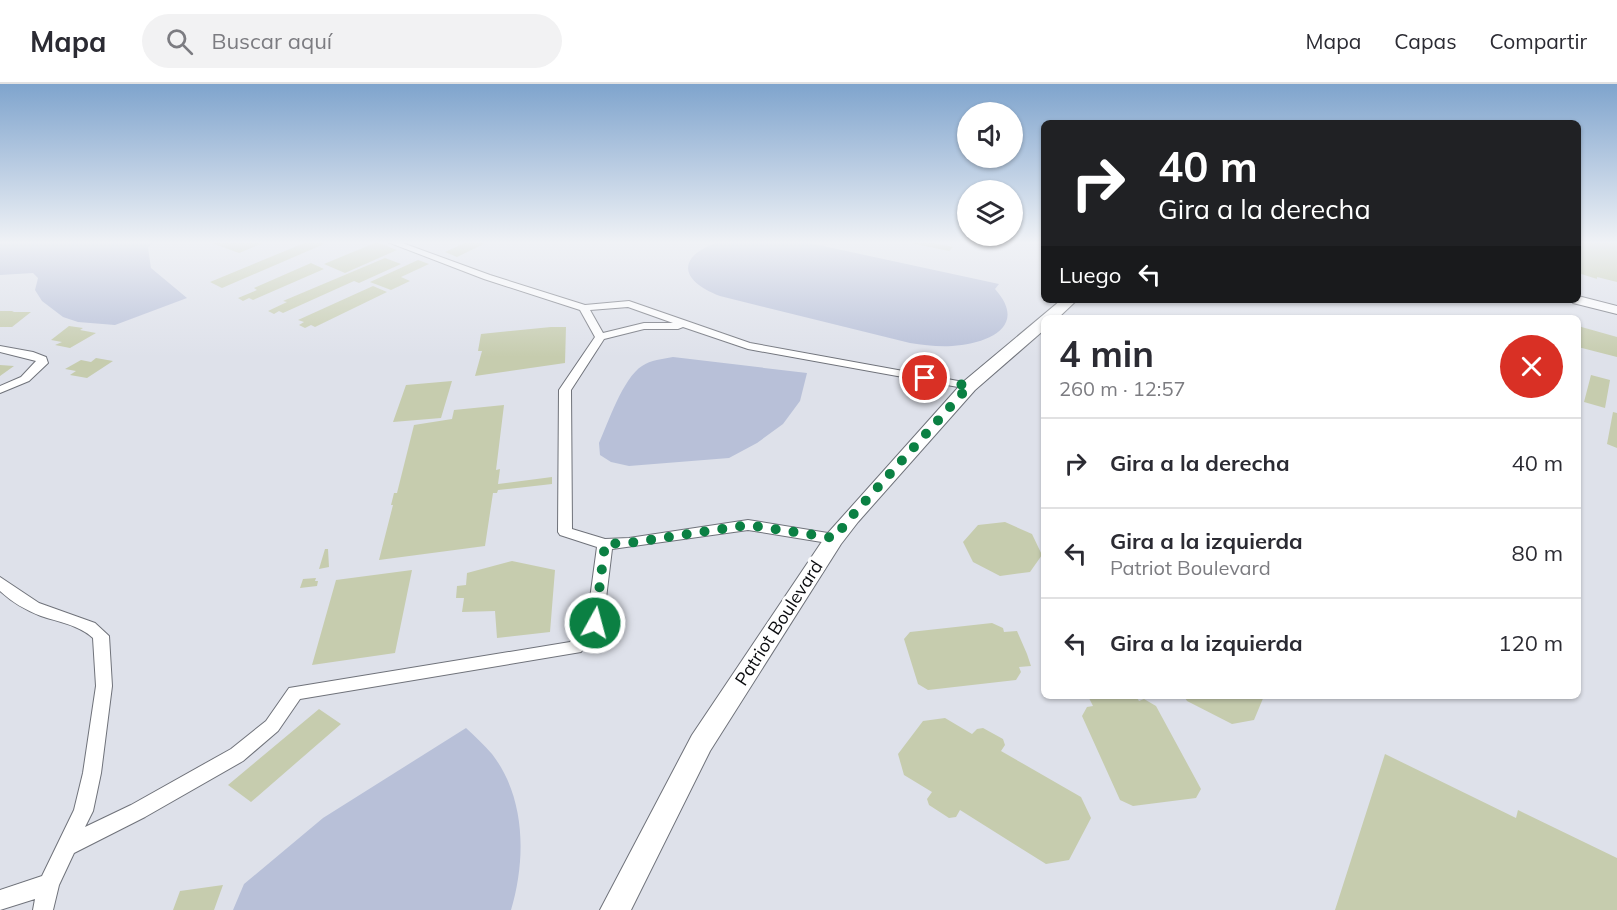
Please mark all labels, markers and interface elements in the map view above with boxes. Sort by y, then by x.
search box [142,14,562,68]
text: Mapa [30,24,106,59]
icon: search [163,25,196,58]
text: Buscar aquí [211,27,332,55]
text: Mapa [1306,28,1361,54]
text: Capas [1394,28,1457,54]
text: Compartir [1490,28,1587,54]
map controls [957,102,1023,246]
button: sound [957,102,1023,168]
text: 40 m [1158,140,1258,193]
icon: right [1059,144,1137,222]
button: layers [957,180,1023,246]
text: Gira a la derecha [1158,192,1371,226]
icon: left [1133,258,1166,291]
text: Luego [1059,261,1121,289]
text: 4 min [1059,331,1154,376]
button: close [1500,335,1563,398]
pin [899,352,950,403]
icon: arrive [908,361,941,394]
text: 260 m · 12:57 [1059,376,1185,401]
icon: right [1059,447,1092,480]
text: Gira a la derecha [1110,449,1290,477]
text: 40 m [1512,449,1563,477]
text: Gira a la izquierda [1110,527,1303,555]
icon: left [1059,537,1092,570]
text: 80 m [1512,539,1563,567]
text: Patriot Boulevard [1110,555,1271,580]
street label: Patriot Boulevard [730,556,828,690]
position arrow [563,591,627,655]
icon: left [1059,627,1092,660]
text: Gira a la izquierda [1110,629,1303,657]
text: 120 m [1498,629,1563,657]

